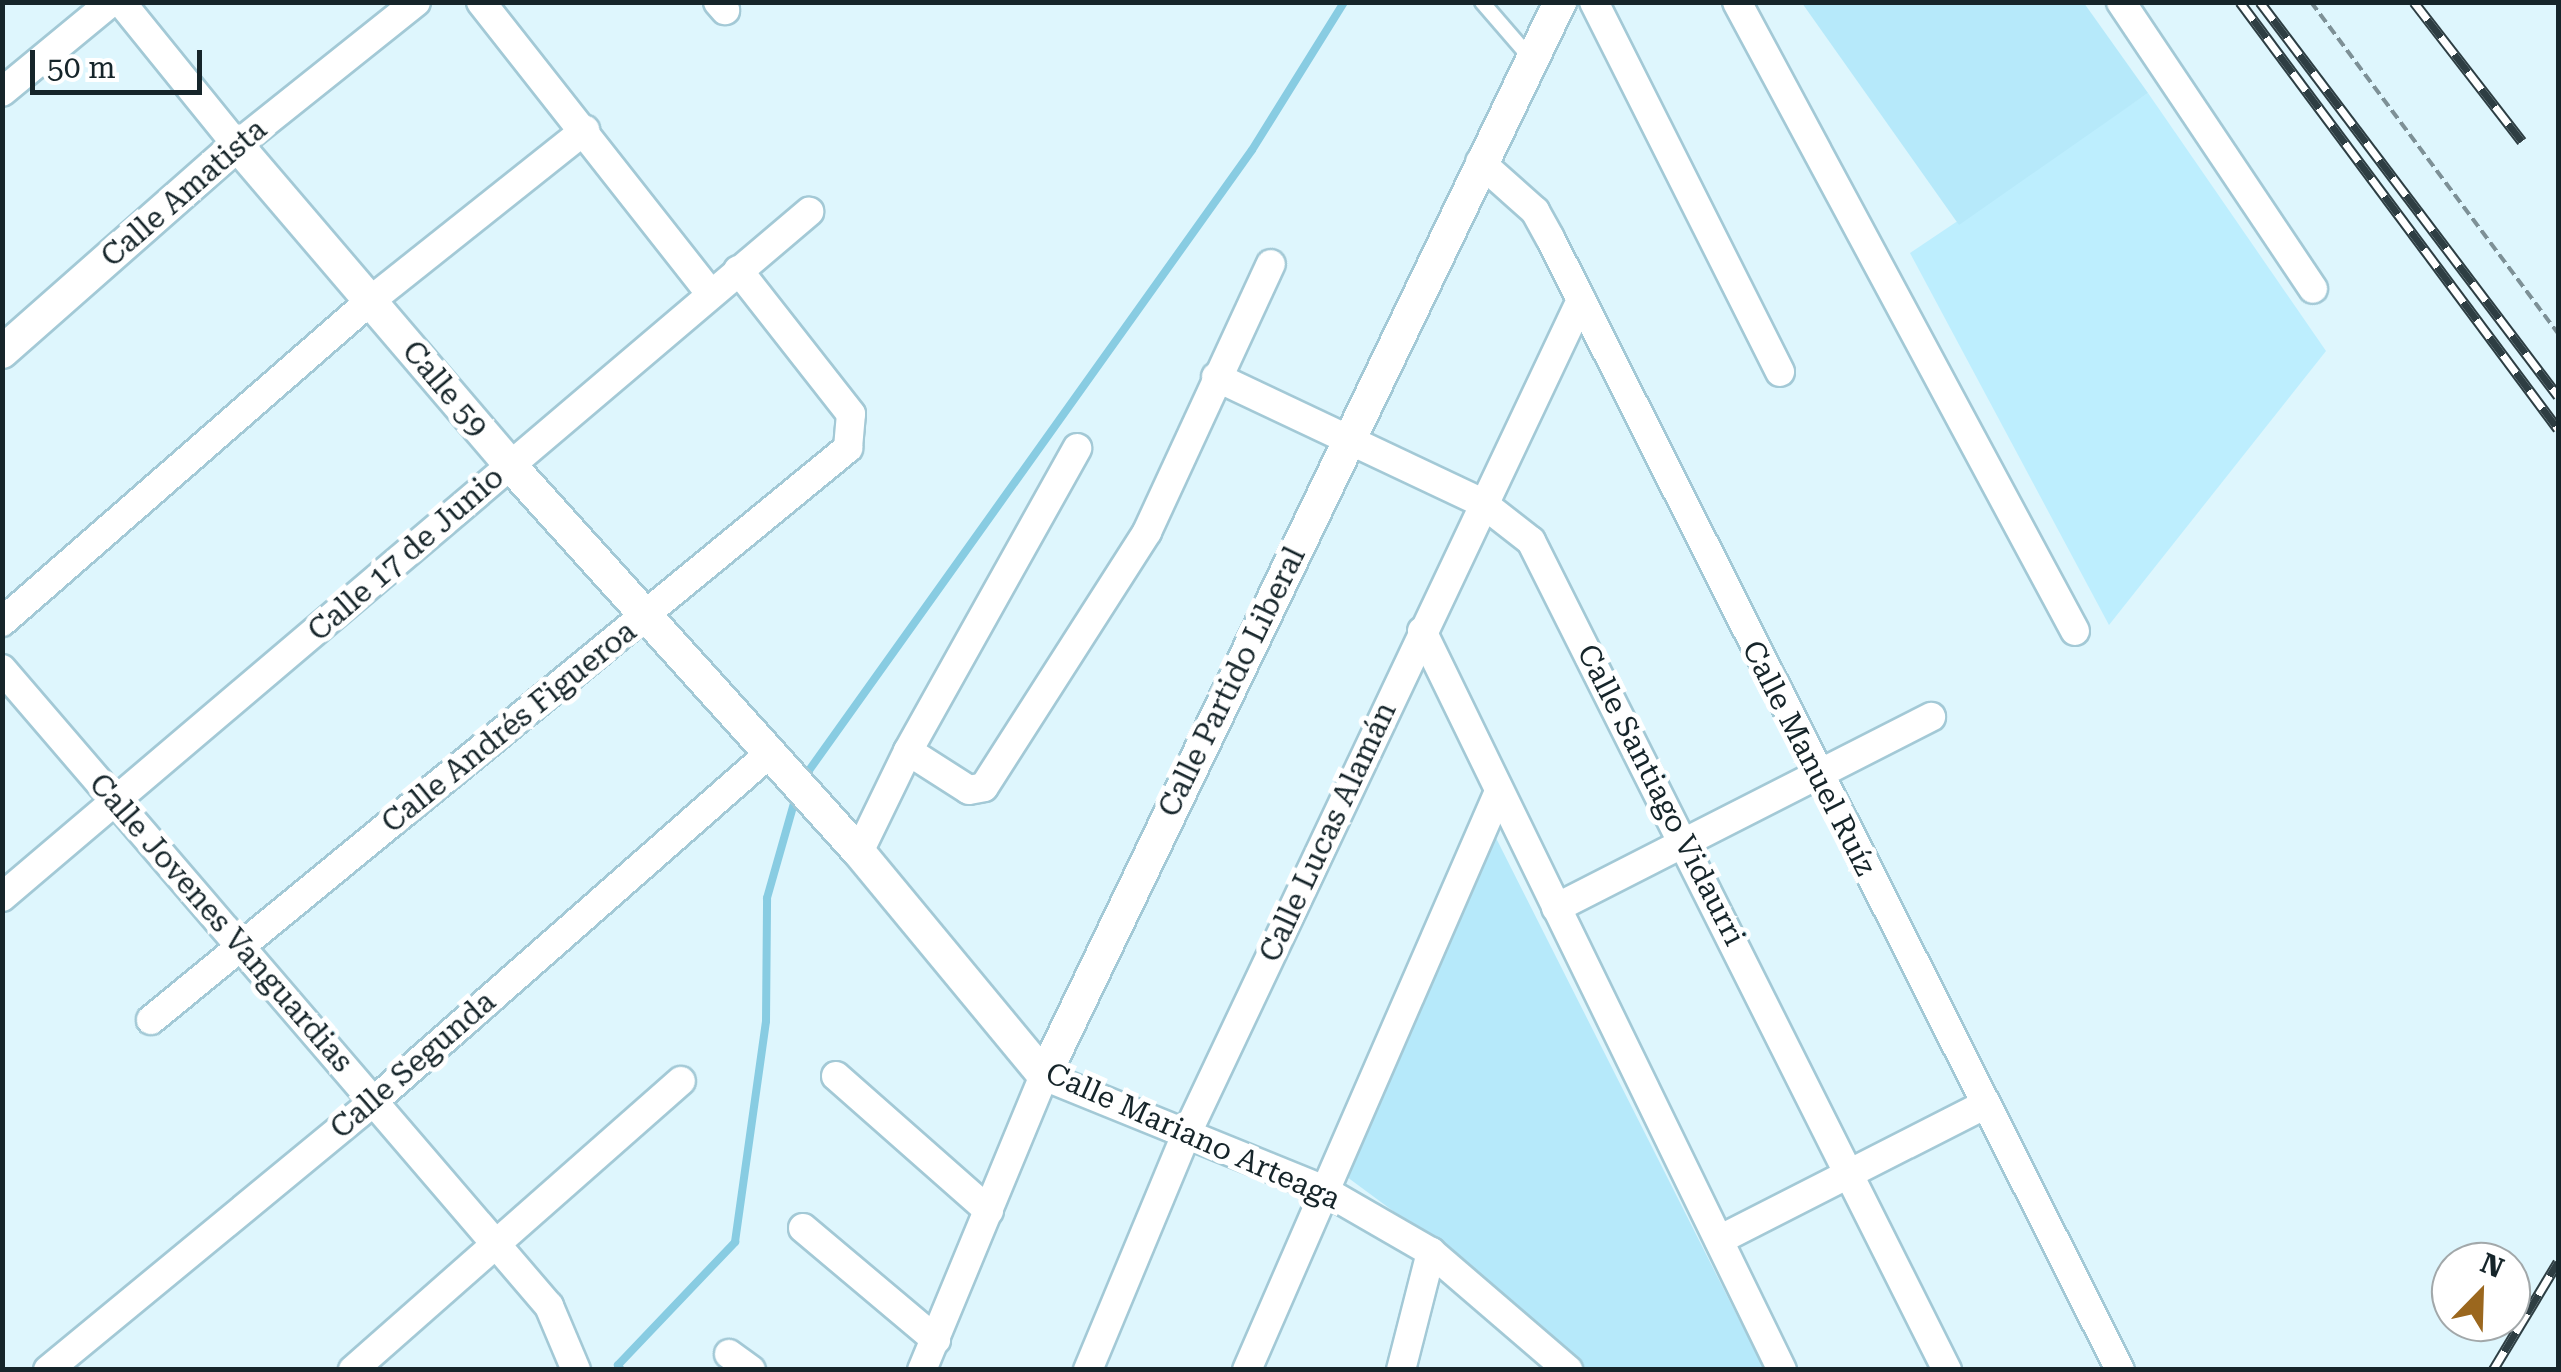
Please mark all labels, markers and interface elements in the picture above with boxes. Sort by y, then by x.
scale bar [35,30,208,92]
text: 50 m [47,50,116,85]
street label: Calle Amatista [94,111,274,275]
street label: Calle 59 [395,334,495,444]
street label: Calle 17 de Junio [301,459,511,649]
street label: Calle Partido Liberal [1151,541,1313,823]
street label: Calle Andrés Figueroa [375,613,643,841]
street label: Calle Manuel Ruíz [1734,635,1884,881]
street label: Calle Santiago Vidaurri [1569,638,1753,952]
street label: Calle Lucas Alamán [1252,696,1404,968]
street label: Calle Jovenes Vanguardias [82,766,360,1080]
street label: Calle Segunda [323,984,503,1146]
street label: Calle Mariano Arteaga [1040,1055,1346,1217]
north arrow [2431,1242,2531,1342]
text: N [2476,1246,2509,1285]

